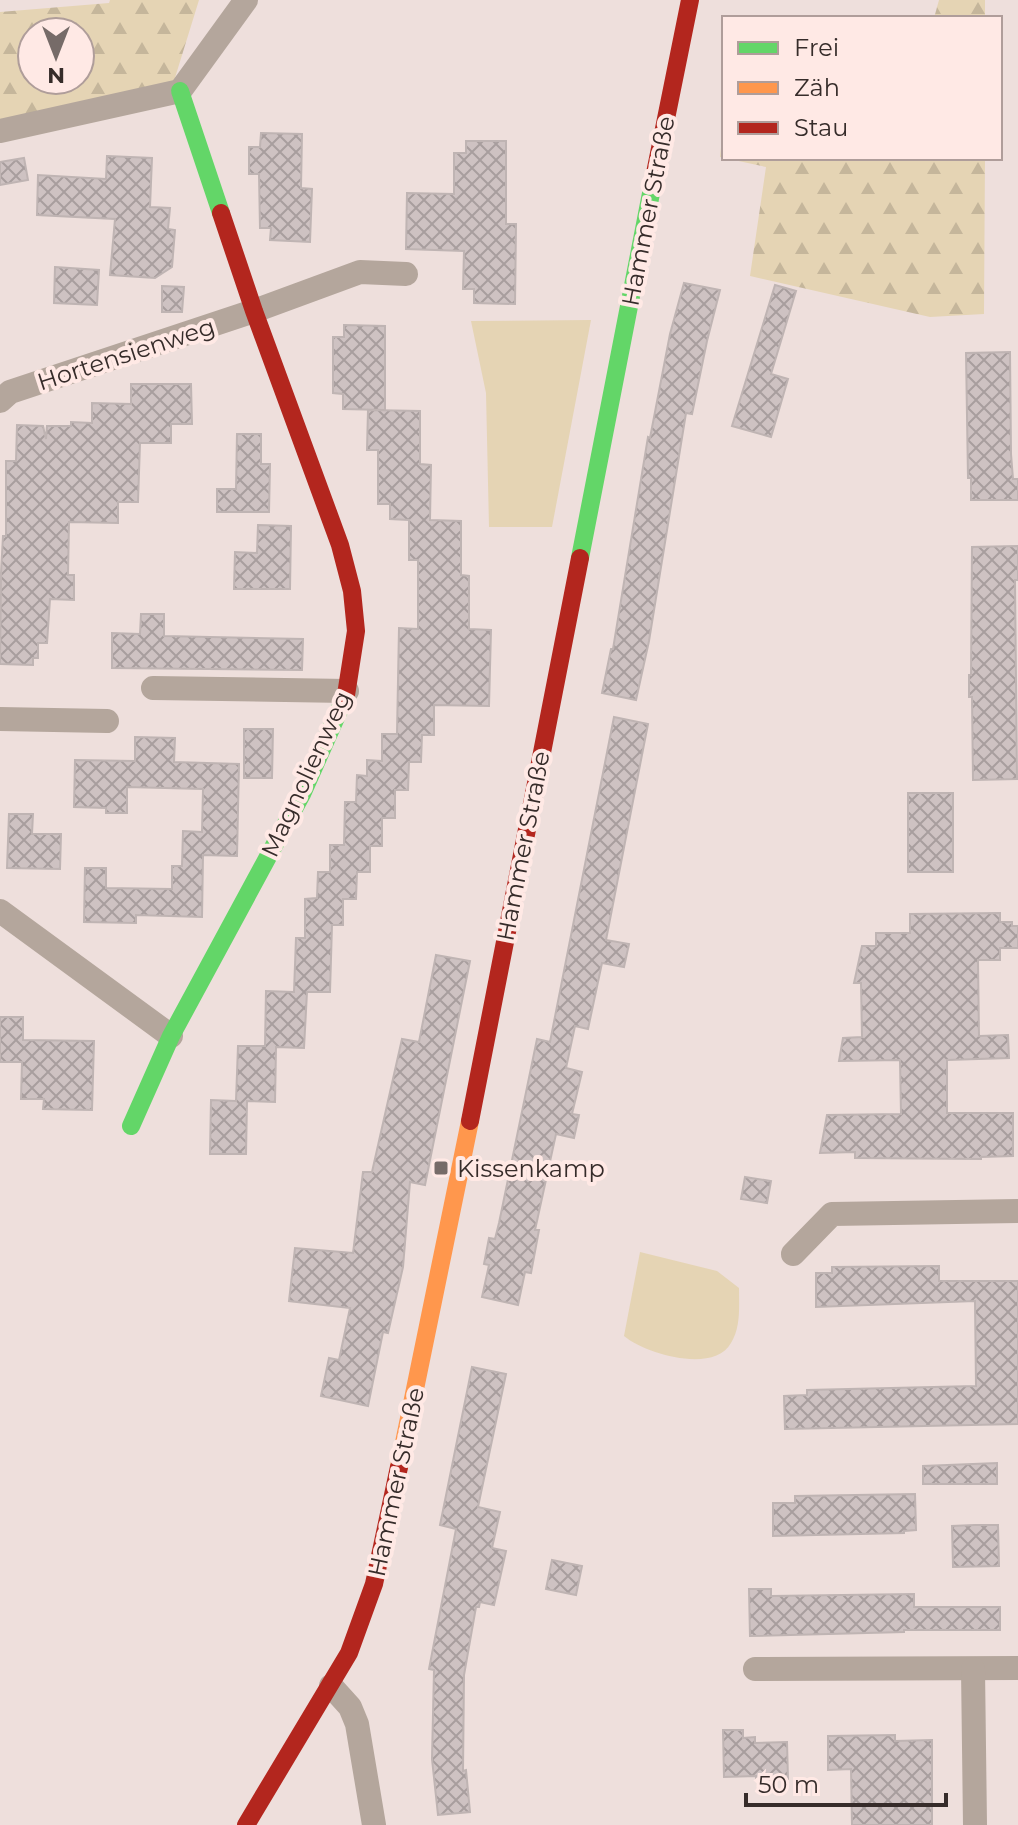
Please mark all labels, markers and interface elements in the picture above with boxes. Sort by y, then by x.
north arrow [16,16,96,96]
legend [722,16,1002,160]
text: Frei [794,33,839,62]
text: N [47,62,65,89]
text: Zäh [794,73,840,102]
text: Stau [794,113,848,142]
street label: Hammer Straße [615,114,681,308]
street label: Hortensienweg [34,312,218,396]
street label: Magnolienweg [255,686,357,862]
street label: Hammer Straße [490,749,556,943]
place label: Kissenkamp [457,1154,605,1183]
marker: Kissenkamp [432,1159,450,1177]
street label: Hammer Straße [362,1385,430,1579]
scale bar [746,1757,946,1807]
text: 50 m [758,1770,819,1799]

